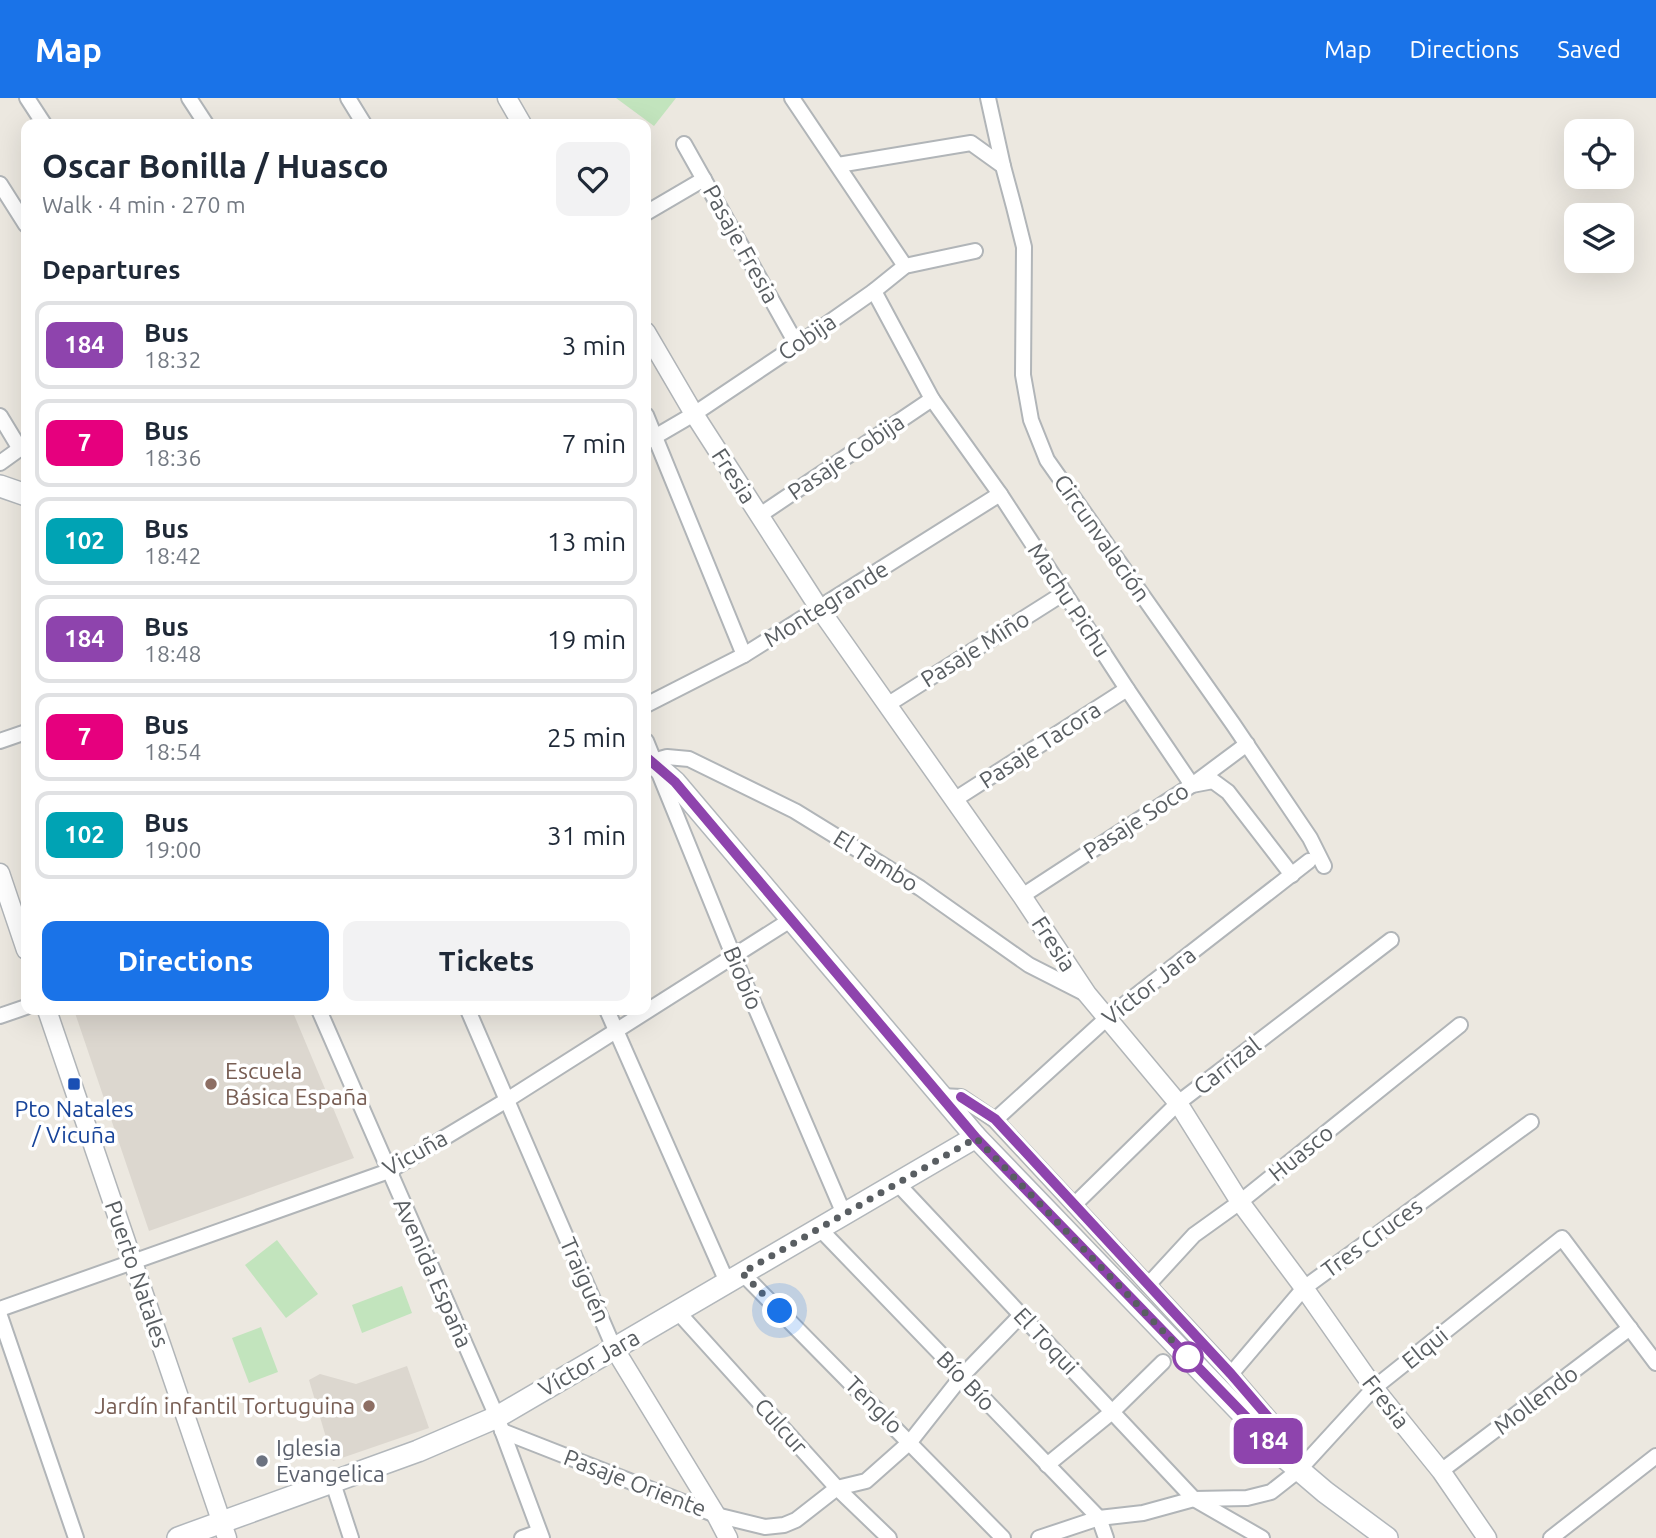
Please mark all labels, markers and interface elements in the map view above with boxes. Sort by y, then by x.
text: Map [35,31,102,68]
text: Map [1324,36,1371,63]
text: Directions [1409,36,1519,63]
text: Saved [1557,36,1621,63]
map controls [1564,119,1634,273]
button: locate [1564,119,1634,189]
button: heart [556,142,630,216]
text: Oscar Bonilla / Huasco [42,147,389,184]
street label: Pasaje Fresia [699,180,784,307]
text: Walk · 4 min · 270 m [42,192,246,217]
button: layers [1564,203,1634,273]
text: Departures [42,255,180,284]
street label: Cobija [773,308,840,365]
text: Bus [144,318,189,347]
text: 184 [64,331,105,358]
text: 3 min [562,331,626,360]
text: 18:32 [144,347,202,372]
street label: Pasaje Cobija [783,409,909,505]
text: Bus [144,416,189,445]
text: 7 [78,429,91,456]
text: 7 min [562,429,626,458]
street label: Fresia [707,444,761,508]
text: 18:36 [144,445,202,470]
street label: Circunvalación [1049,469,1155,606]
text: Bus [144,514,189,543]
text: 102 [64,527,105,554]
text: 13 min [547,527,626,556]
street label: Machu Pichu [1023,538,1115,661]
text: 18:42 [144,543,202,568]
street label: Montegrande [759,556,892,652]
street label: Pasaje Miño [916,605,1033,692]
text: Bus [144,612,189,641]
text: 184 [64,625,105,652]
text: 19 min [547,625,626,654]
text: 18:48 [144,641,202,666]
street label: Pasaje Tacora [975,696,1105,793]
text: Bus [144,710,189,739]
text: 7 [78,723,91,750]
text: 25 min [547,723,626,752]
text: 18:54 [144,739,202,764]
street label: Pasaje Soco [1078,777,1193,864]
text: Bus [144,808,189,837]
text: 102 [64,821,105,848]
text: 31 min [547,821,626,850]
street label: El Tambo [829,825,923,896]
text: 19:00 [144,837,202,862]
street label: Fresia [1027,912,1081,976]
button: Directions [42,921,329,1001]
button: Tickets [343,921,630,1001]
street label: Víctor Jara [1097,941,1200,1030]
street label: Biobío [719,942,768,1013]
street label: Carrizal [1189,1032,1265,1099]
place label: Escuela Básica España [225,1058,368,1109]
marker: Pto Natales / Vicuña [66,1076,82,1092]
marker: Escuela Básica España [203,1076,219,1092]
place label: Pto Natales / Vicuña [14,1096,134,1147]
street label: Huasco [1264,1119,1338,1186]
street label: Vicuña [378,1125,451,1180]
street label: Tres Cruces [1317,1193,1427,1282]
street label: Avenida España [389,1194,478,1351]
street label: Puerto Natales [101,1197,174,1351]
street label: Traiguén [556,1233,615,1326]
your location [762,1293,797,1328]
street label: El Toqui [1009,1302,1083,1379]
street label: Elqui [1397,1322,1452,1373]
street label: Víctor Jara [534,1324,643,1401]
unlabelled marker [1173,1342,1203,1372]
street label: Bío Bío [932,1346,1001,1415]
street label: Mollendo [1489,1360,1582,1439]
street label: Fresia [1358,1370,1415,1433]
street label: Tenglo [841,1371,908,1438]
place label: Jardín infantil Tortuguina [94,1393,355,1418]
street label: Culcur [750,1393,813,1459]
marker: Jardín infantil Tortuguina [361,1398,377,1414]
line badge: 184 [1228,1418,1308,1464]
text: 184 [1248,1427,1288,1454]
place label: Iglesia Evangelica [276,1435,385,1486]
street label: Pasaje Oriente [560,1444,710,1521]
marker: Iglesia Evangelica [254,1453,270,1469]

